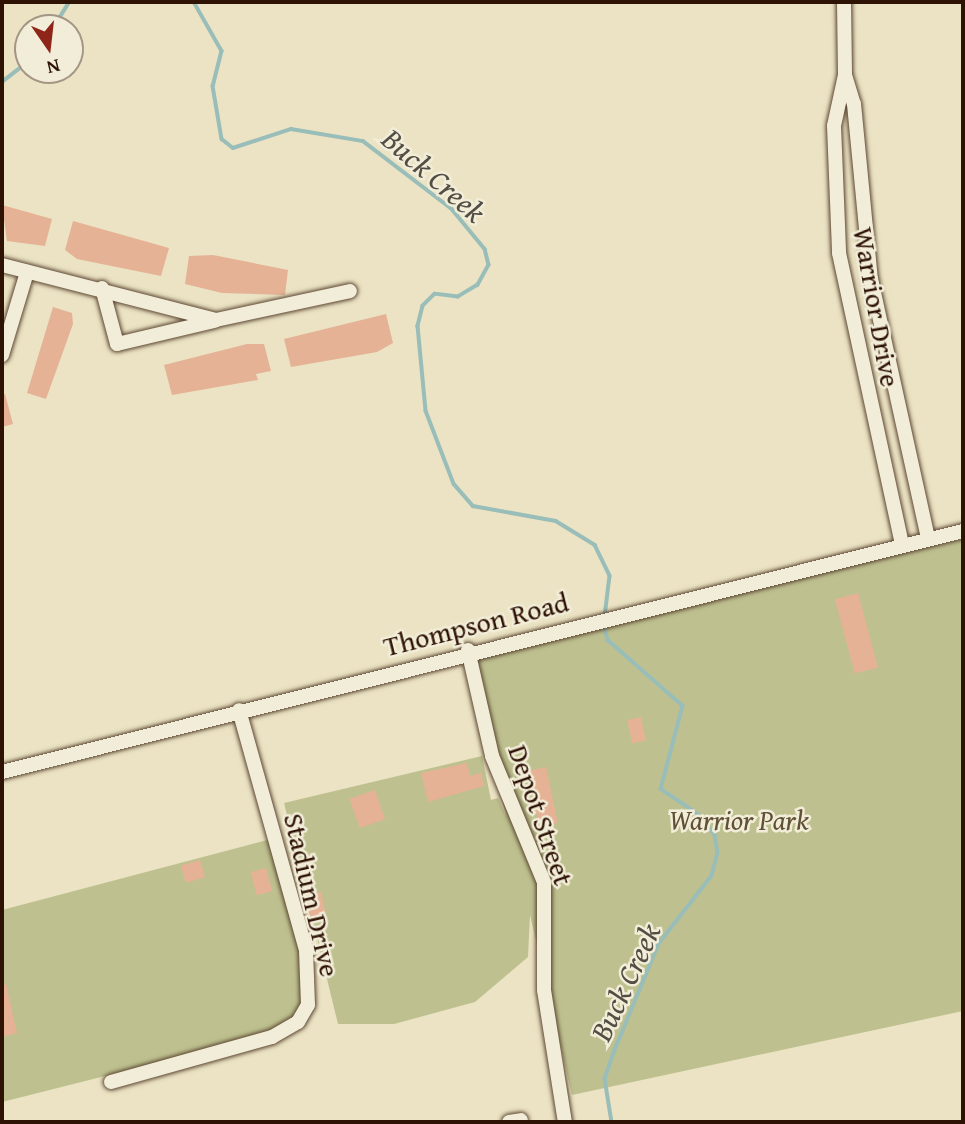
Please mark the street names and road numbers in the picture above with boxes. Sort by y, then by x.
street label: Warrior Drive [846,224,908,390]
street label: Thompson Road [380,585,572,663]
street label: Depot Street [501,740,581,890]
street label: Stadium Drive [277,810,347,980]

